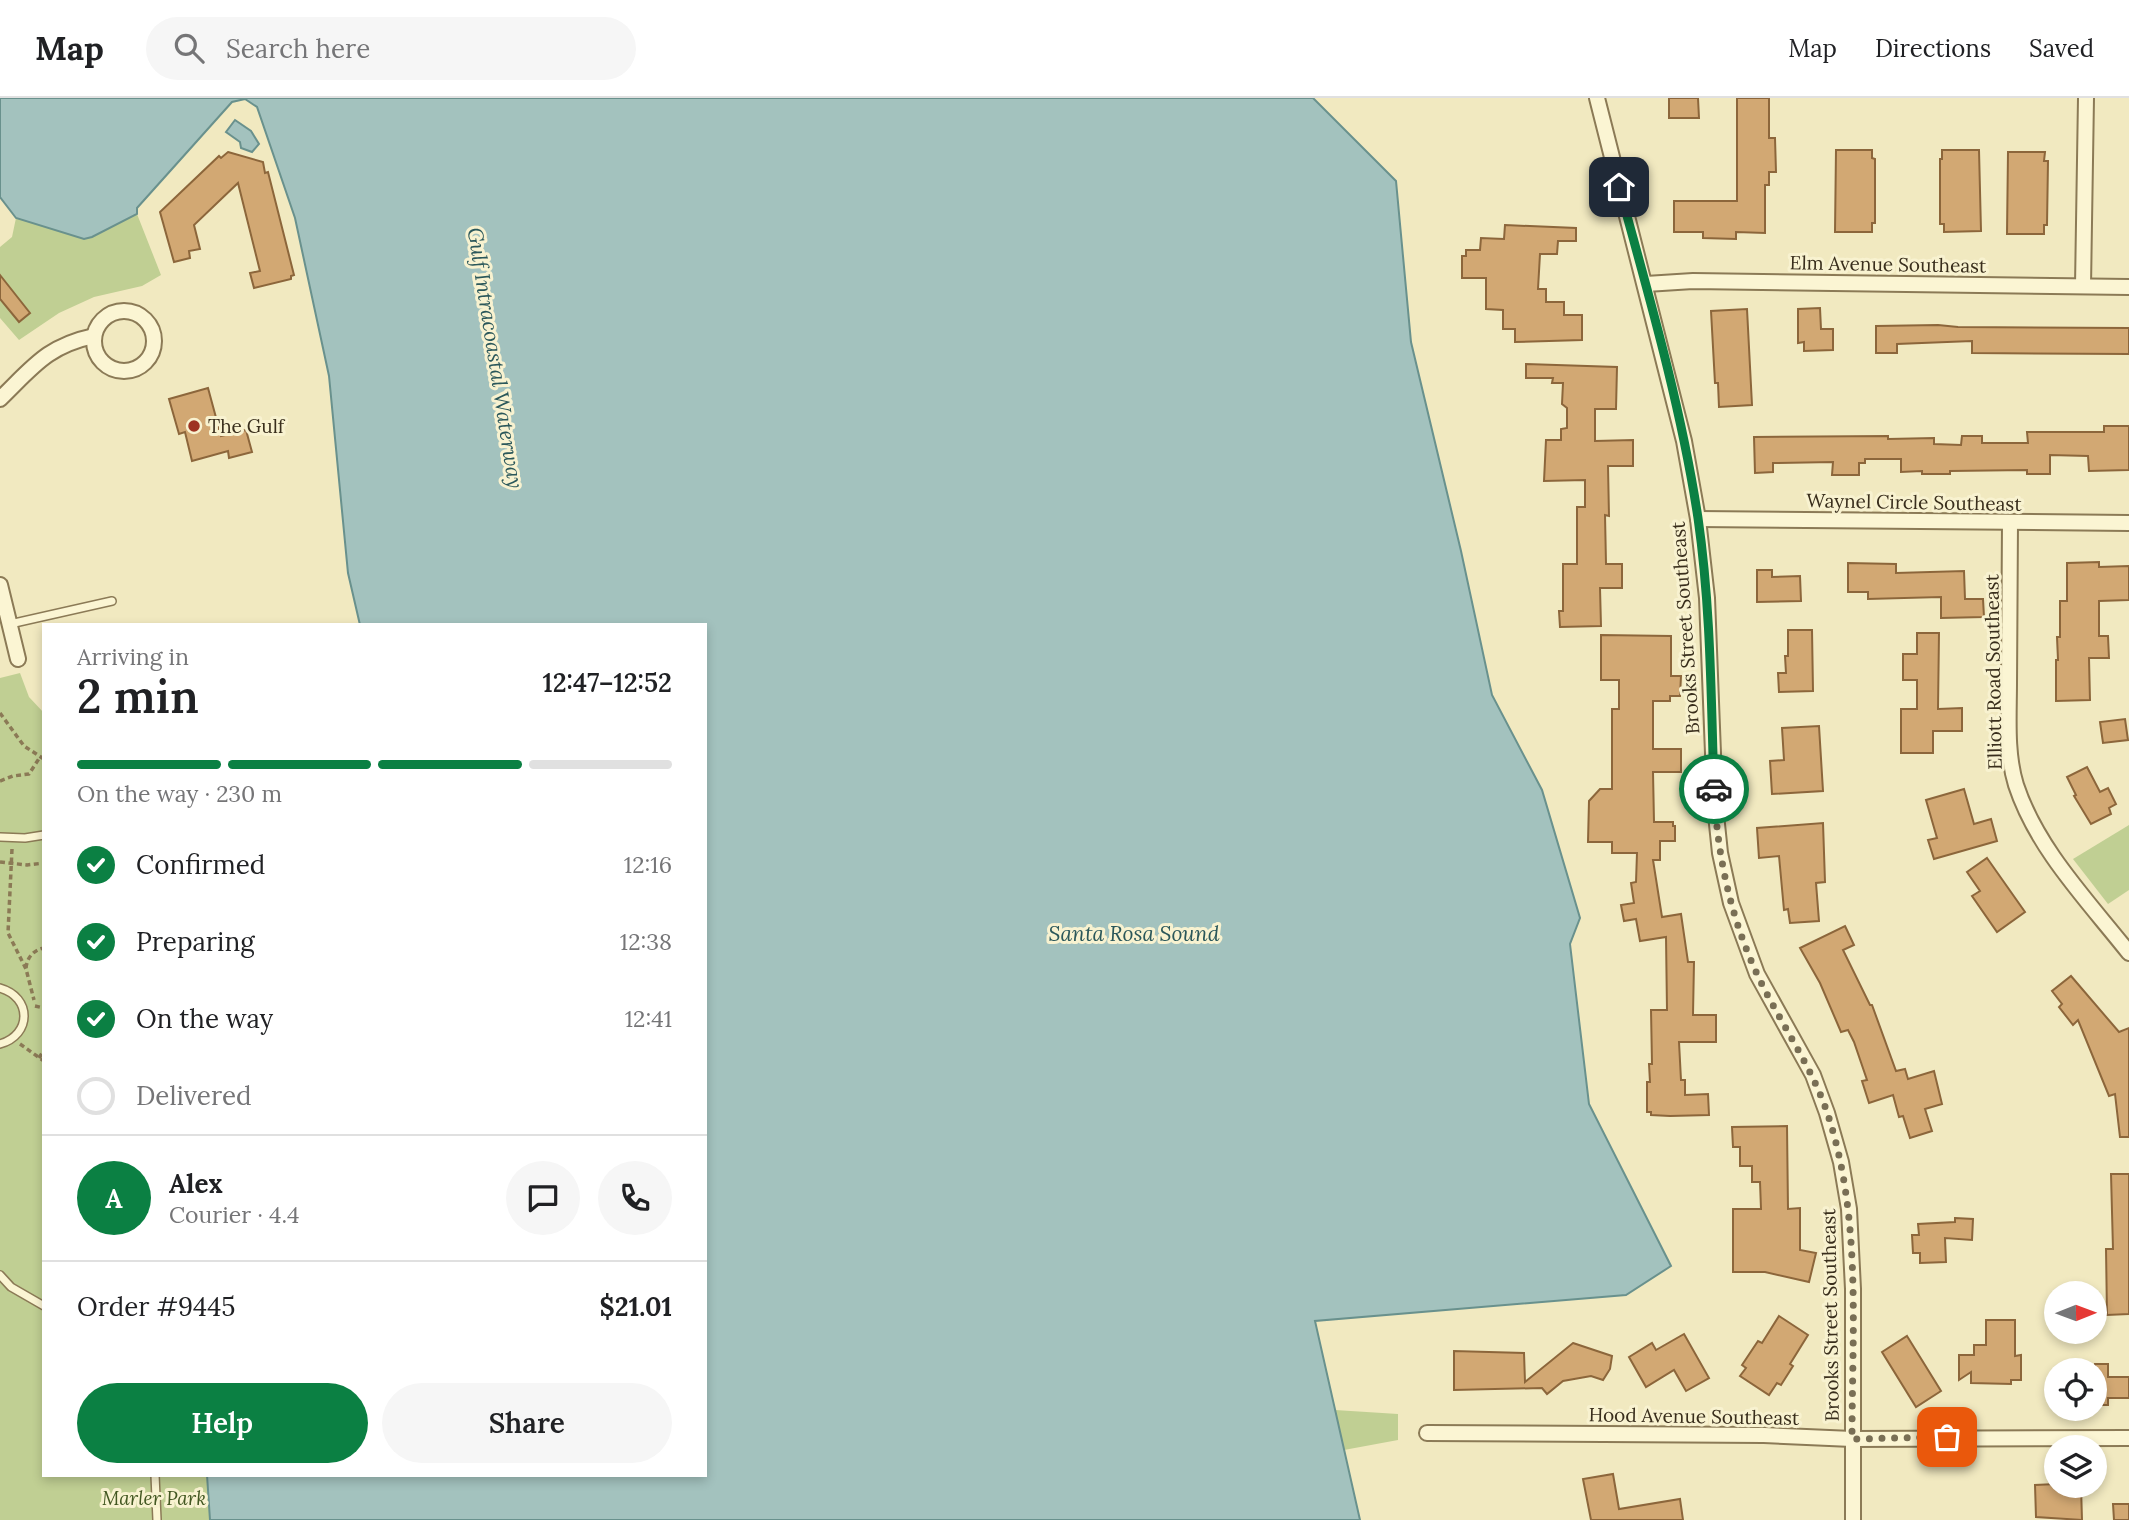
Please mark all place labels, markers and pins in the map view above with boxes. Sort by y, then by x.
pin [1589,157,1649,217]
place label: The Gulf [208,414,286,438]
marker: The Gulf [186,418,202,434]
pin [1917,1407,1977,1467]

